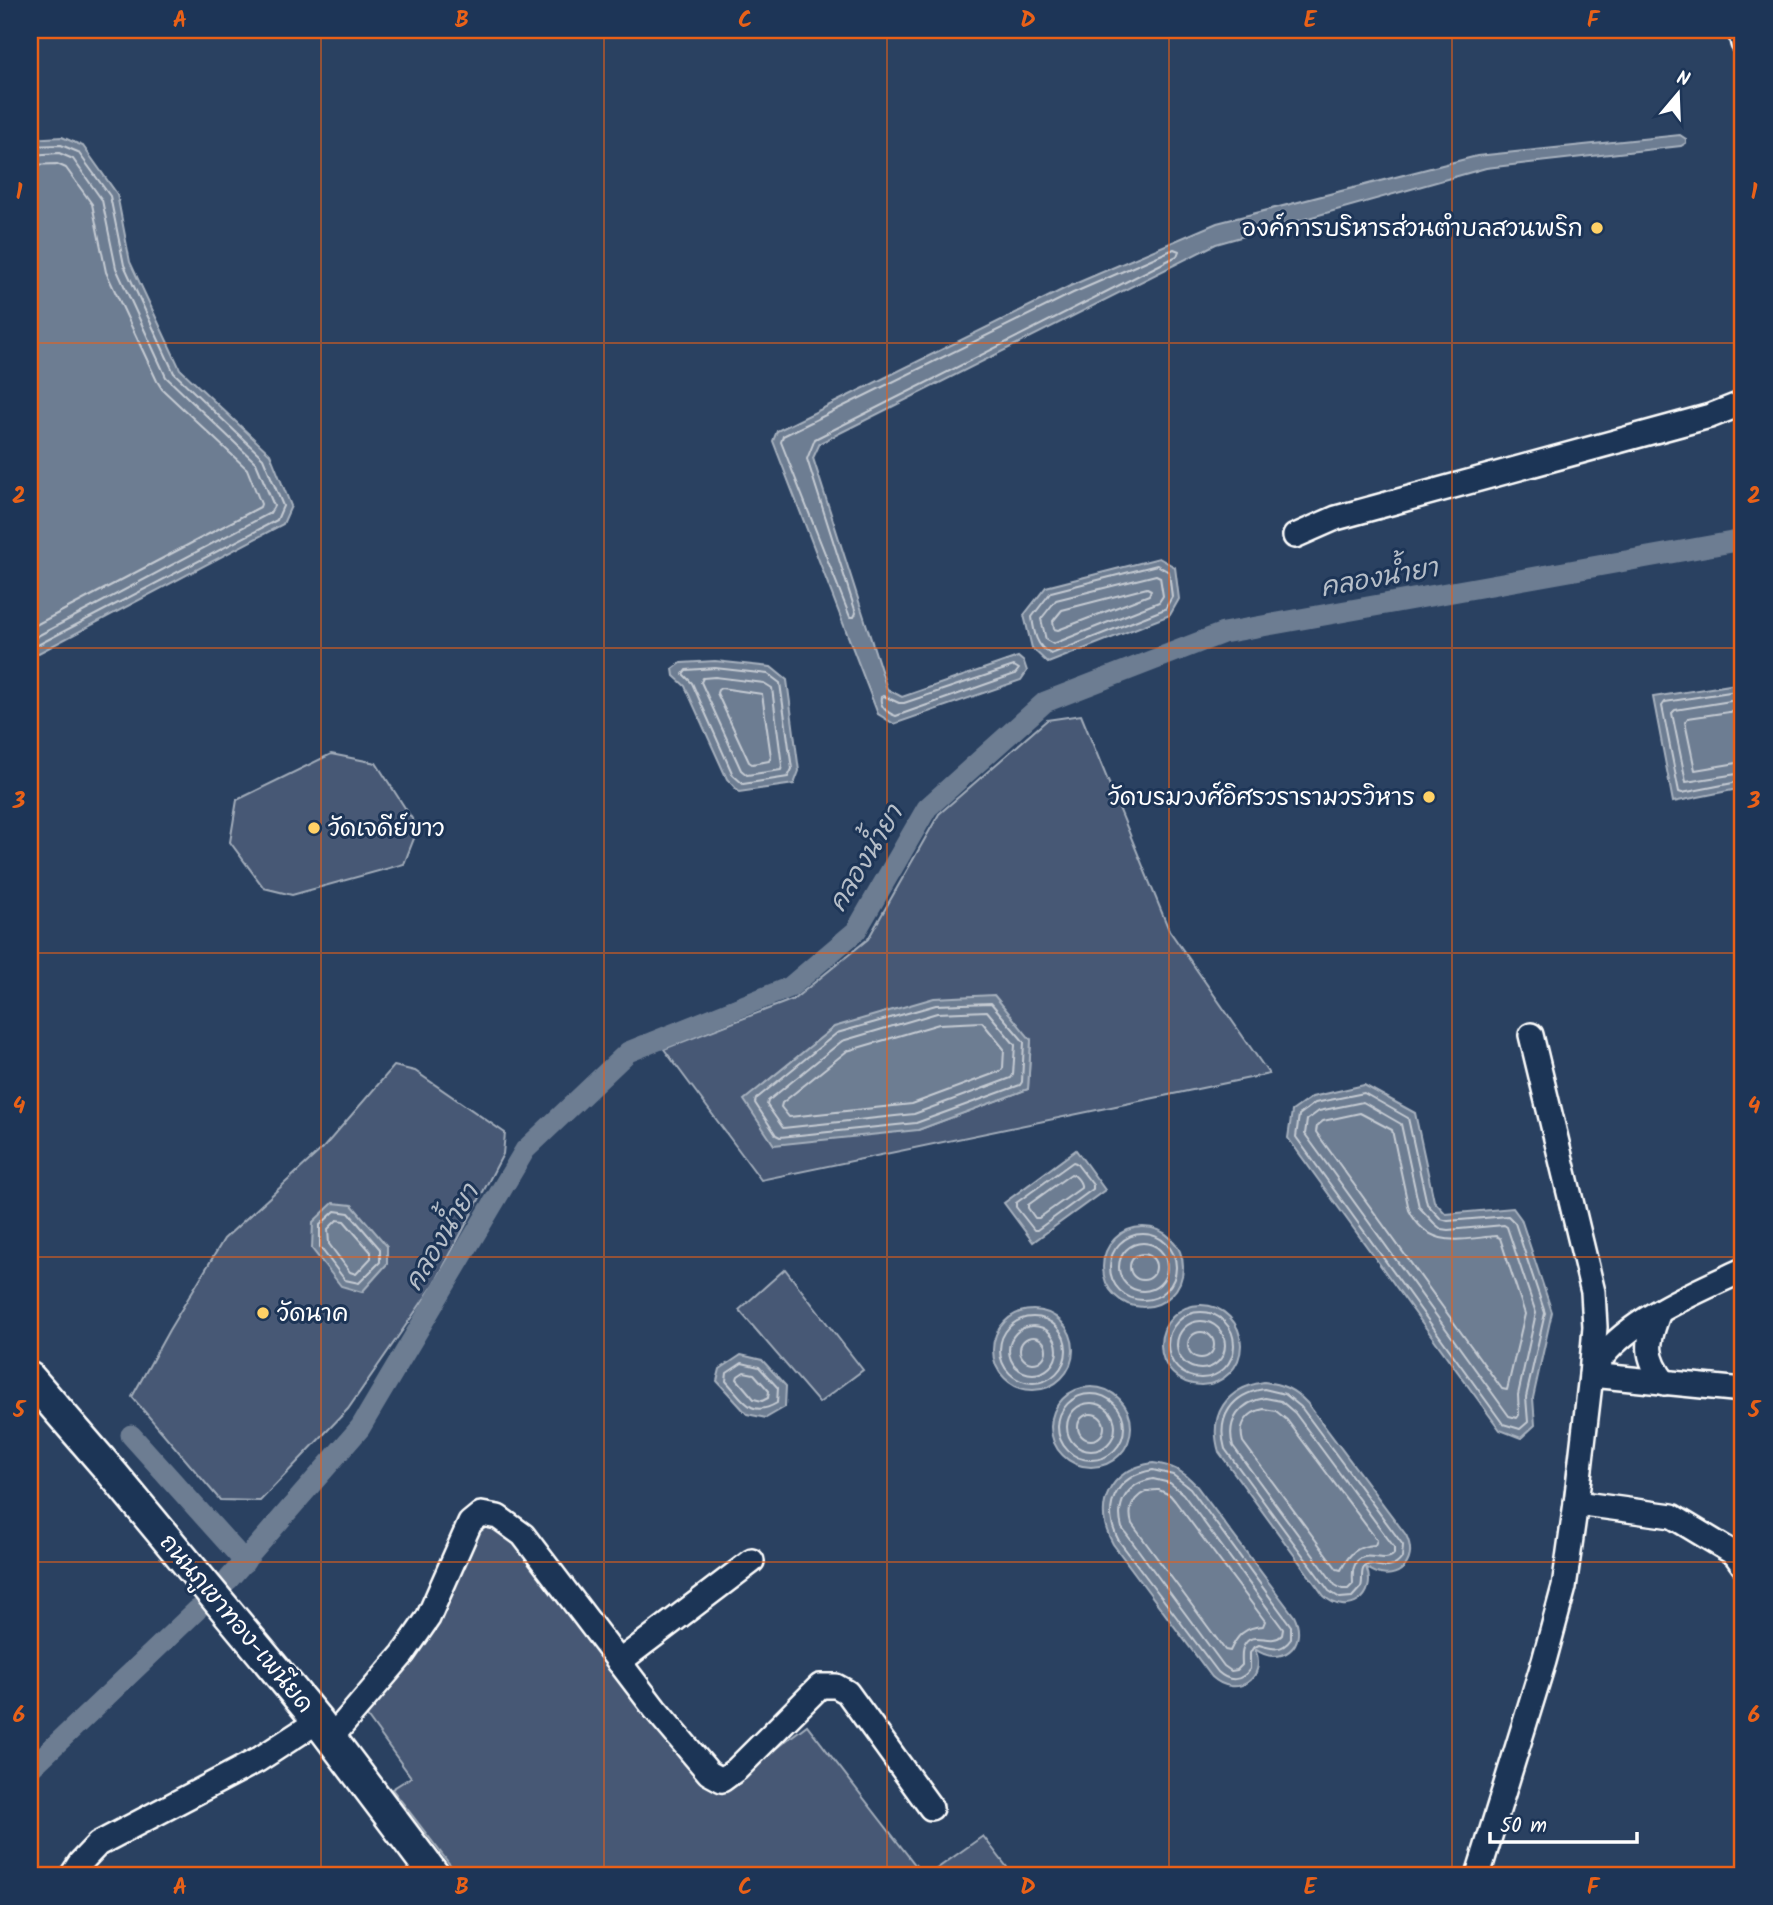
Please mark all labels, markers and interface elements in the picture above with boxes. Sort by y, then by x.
text: A [173,3,187,39]
text: B [455,3,469,39]
text: C [738,3,752,39]
text: D [1020,3,1036,39]
text: E [1304,3,1318,39]
text: F [1587,3,1601,39]
north arrow [1644,60,1714,130]
text: N [1672,64,1693,96]
text: 1 [16,175,23,211]
text: 1 [1751,175,1758,211]
place label: องค์การบริหารส่วนตำบลสวนพริก [1242,210,1583,249]
marker: องค์การบริหารส่วนตำบลสวนพริก [1589,220,1605,236]
text: 2 [12,479,26,515]
text: 2 [1747,479,1761,515]
water label: คลองน้ำยา [1317,543,1443,610]
place label: วัดบรมวงศ์อิศรวรารามวรวิหาร [1108,779,1415,818]
text: 3 [12,784,26,820]
text: 3 [1747,784,1761,820]
marker: วัดบรมวงศ์อิศรวรารามวรวิหาร [1421,789,1437,805]
water label: คลองน้ำยา [814,794,916,921]
place label: วัดเจดีย์ขาว [328,810,445,849]
marker: วัดเจดีย์ขาว [306,820,322,836]
text: 4 [13,1089,26,1125]
text: 4 [1748,1089,1761,1125]
water label: คลองน้ำยา [390,1173,492,1300]
place label: วัดนาค [277,1295,348,1334]
marker: วัดนาค [255,1305,271,1321]
text: 5 [12,1393,27,1429]
text: 5 [1747,1393,1762,1429]
street label: ถนนภูเขาทอง-เพนียด [149,1525,323,1722]
text: 6 [13,1698,25,1734]
text: 6 [1748,1698,1760,1734]
scale bar [1490,1800,1636,1844]
text: 50 m [1500,1810,1547,1843]
text: A [173,1870,187,1905]
text: B [455,1870,469,1905]
text: C [738,1870,752,1905]
text: D [1020,1870,1036,1905]
text: E [1304,1870,1318,1905]
text: F [1587,1870,1601,1905]

